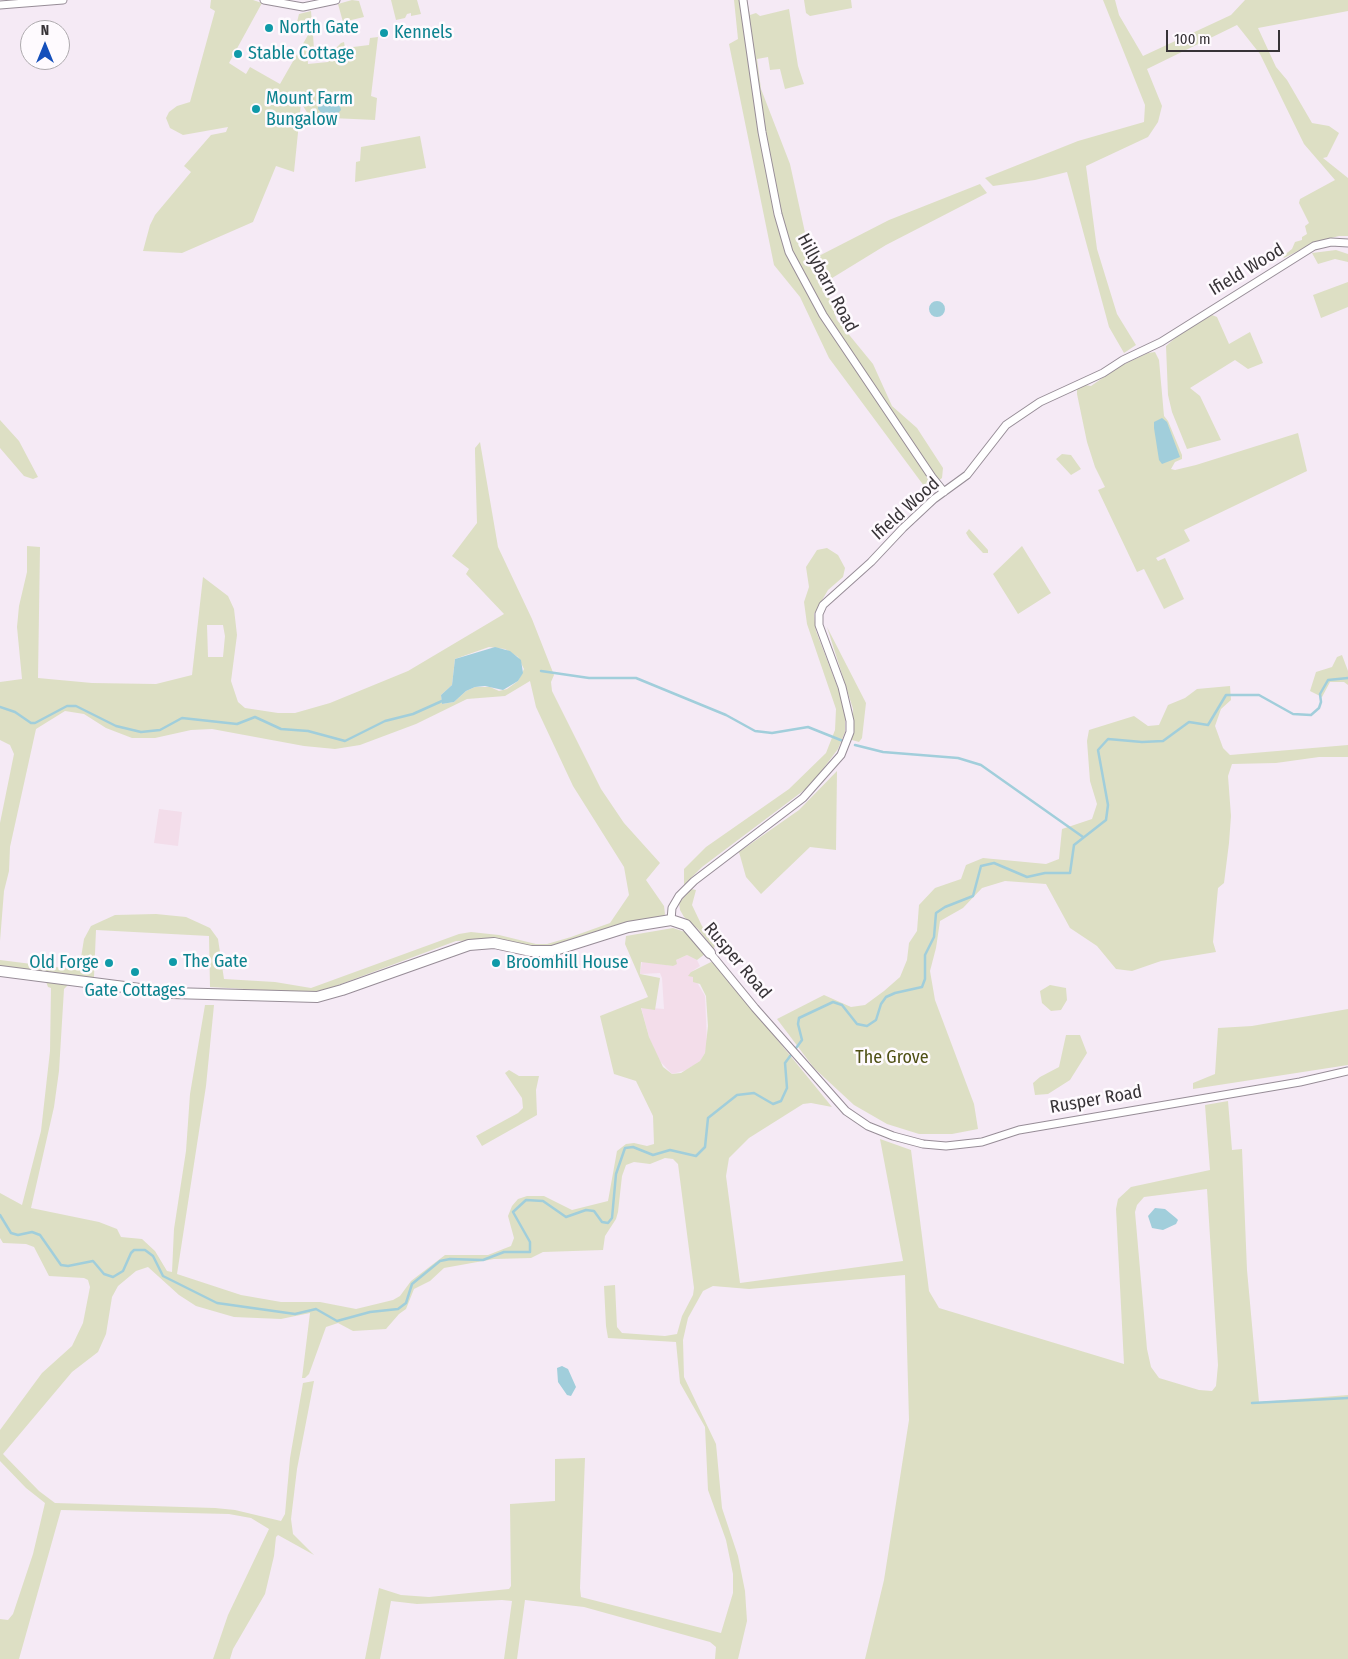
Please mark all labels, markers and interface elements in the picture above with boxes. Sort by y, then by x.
place label: North Gate [279,17,359,39]
north arrow [20,20,70,70]
scale bar [1168,20,1282,52]
text: N [41,22,49,39]
marker: North Gate [263,22,275,34]
place label: Kennels [394,22,452,44]
marker: Kennels [378,27,390,39]
text: 100 m [1174,30,1211,48]
place label: Stable Cottage [248,43,354,65]
marker: Stable Cottage [232,48,244,60]
place label: Mount Farm Bungalow [266,88,353,130]
marker: Mount Farm Bungalow [250,103,262,115]
street label: Hillybarn Road [792,230,862,336]
street label: Ifield Wood [1206,239,1288,301]
street label: Ifield Wood [868,473,944,545]
street label: Rusper Road [699,918,775,1004]
place label: The Gate [183,951,248,973]
place label: Old Forge [29,952,99,974]
place label: Broomhill House [506,952,629,974]
marker: The Gate [167,956,179,968]
marker: Old Forge [103,957,115,969]
marker: Broomhill House [490,957,502,969]
marker: Gate Cottages [129,966,141,978]
place label: Gate Cottages [84,980,186,1002]
park label: The Grove [855,1047,929,1069]
street label: Rusper Road [1048,1081,1144,1119]

